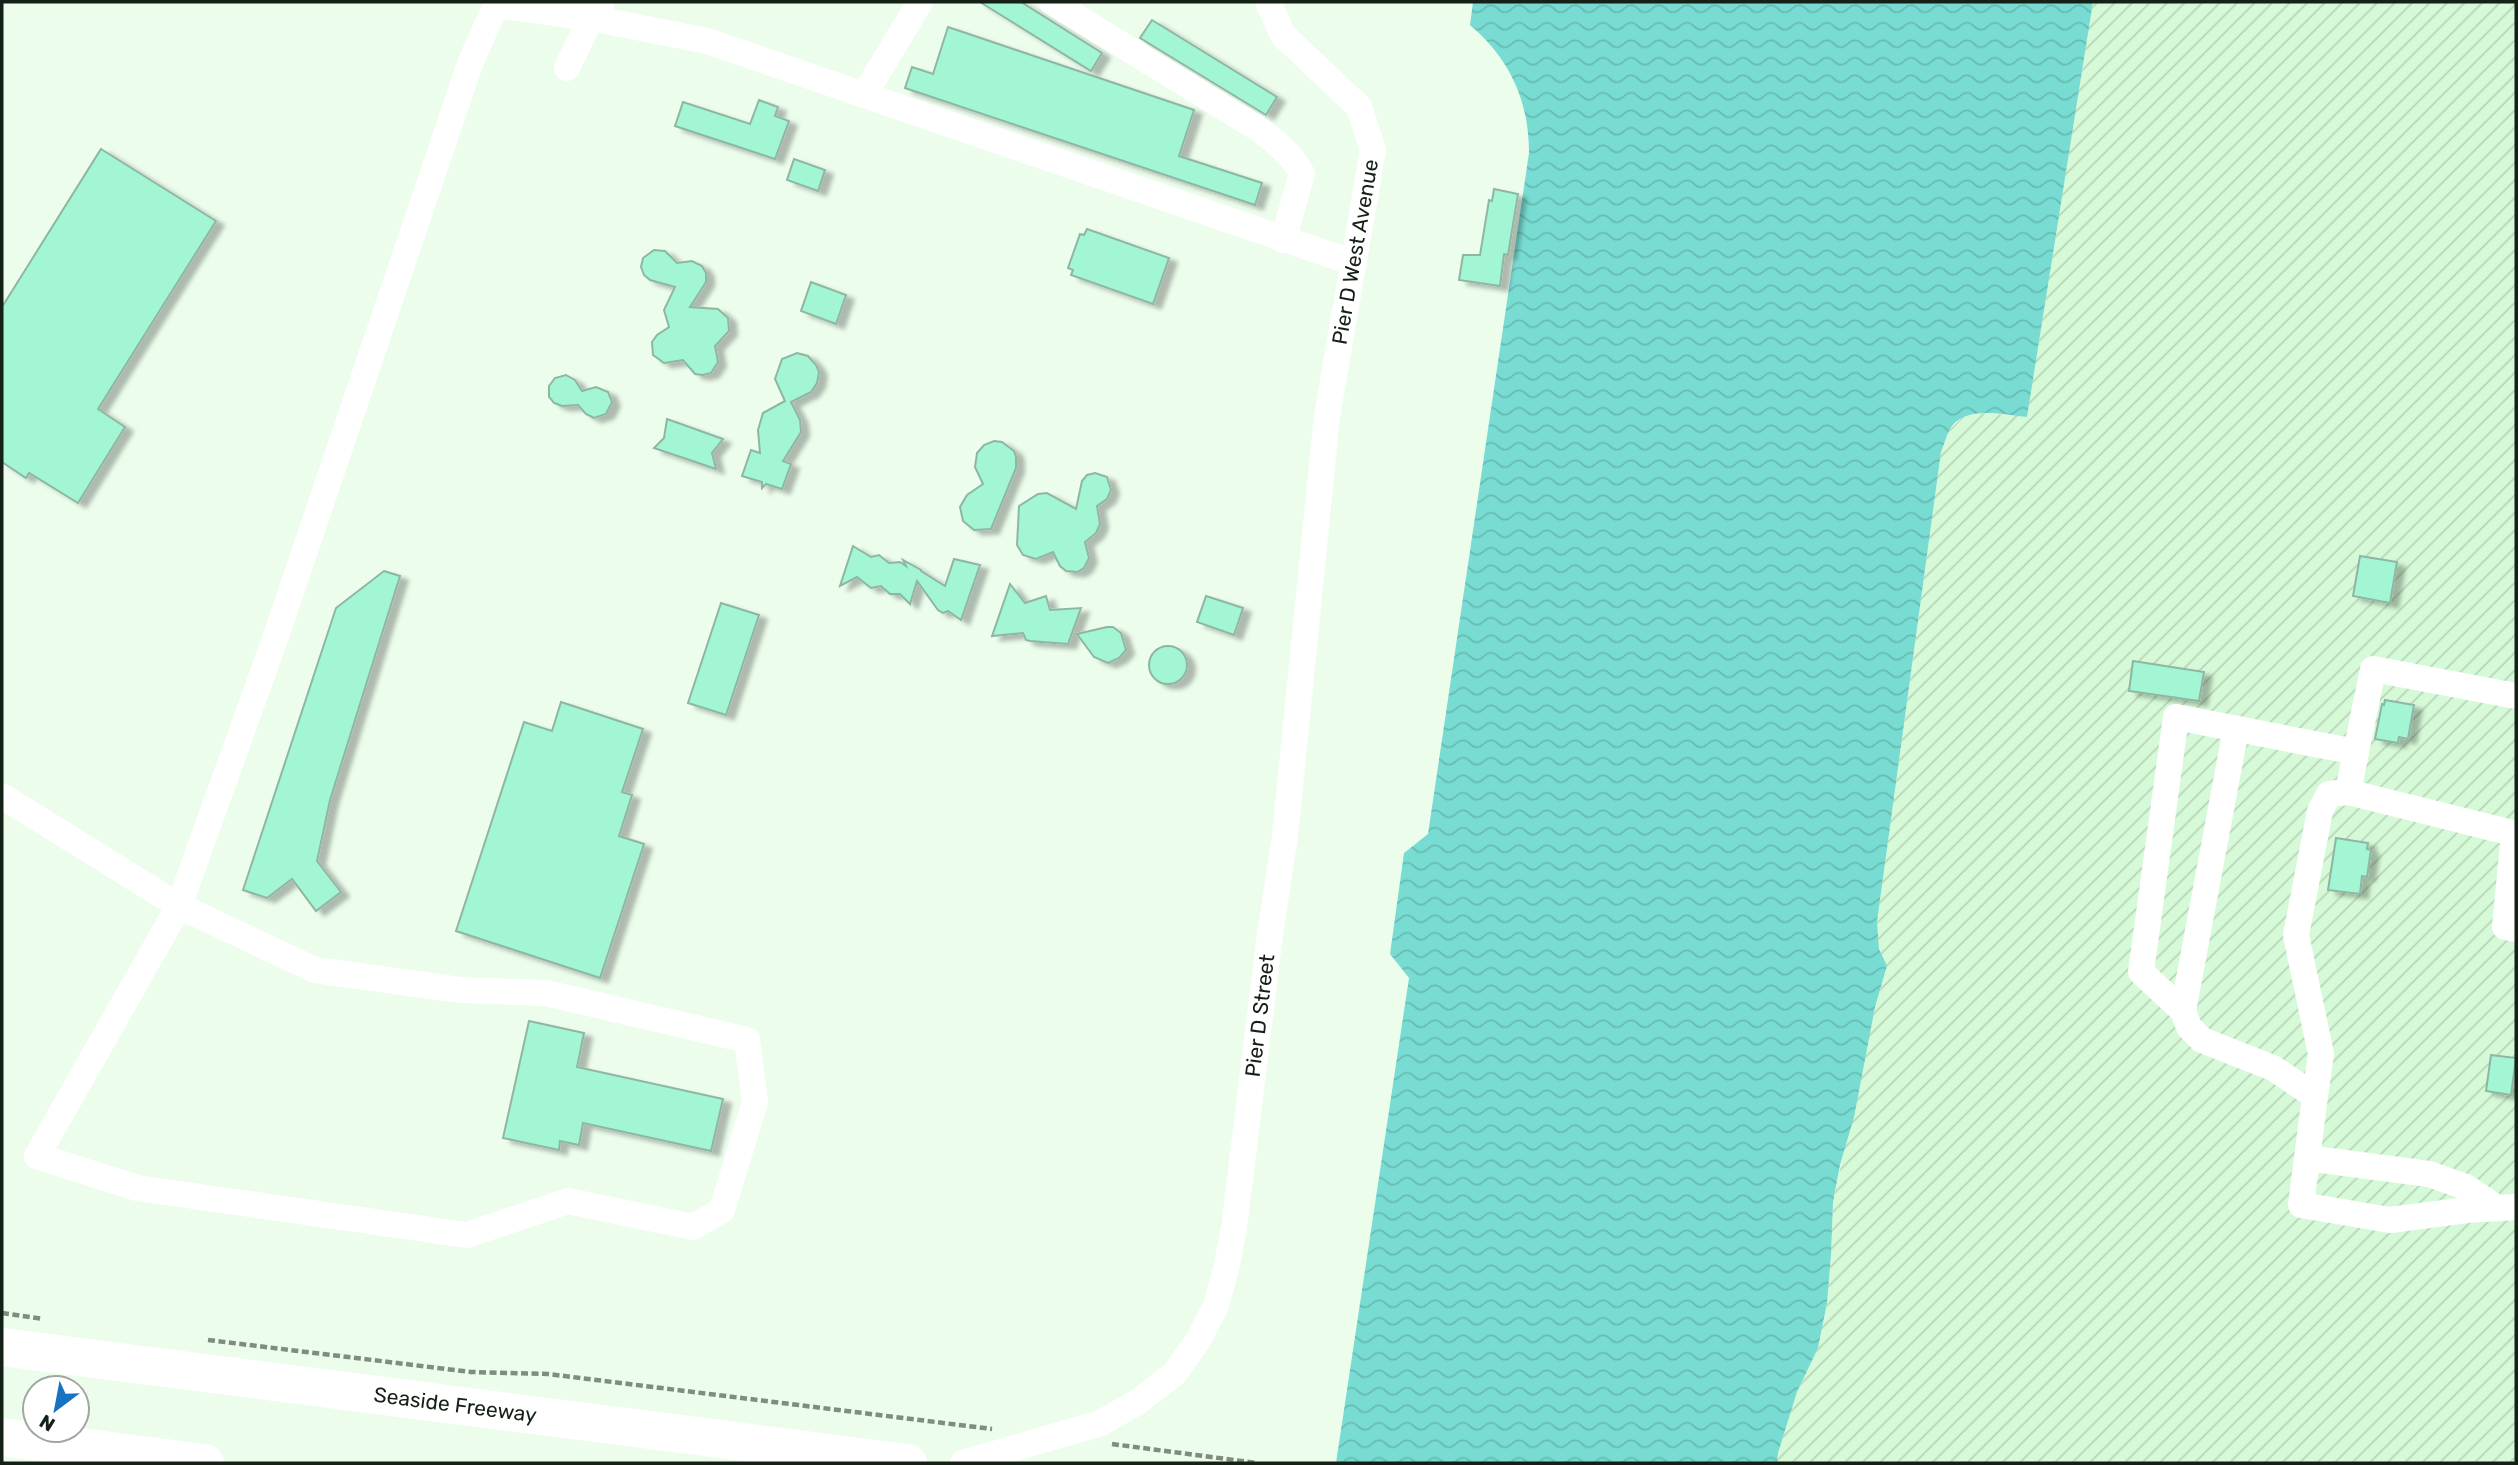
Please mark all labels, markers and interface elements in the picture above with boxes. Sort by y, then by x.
street label: Pier D West Avenue [1327,157,1383,346]
street label: Pier D Street [1240,953,1279,1078]
north arrow [21,1374,91,1444]
street label: Seaside Freeway [372,1382,539,1427]
text: N [35,1410,59,1436]

